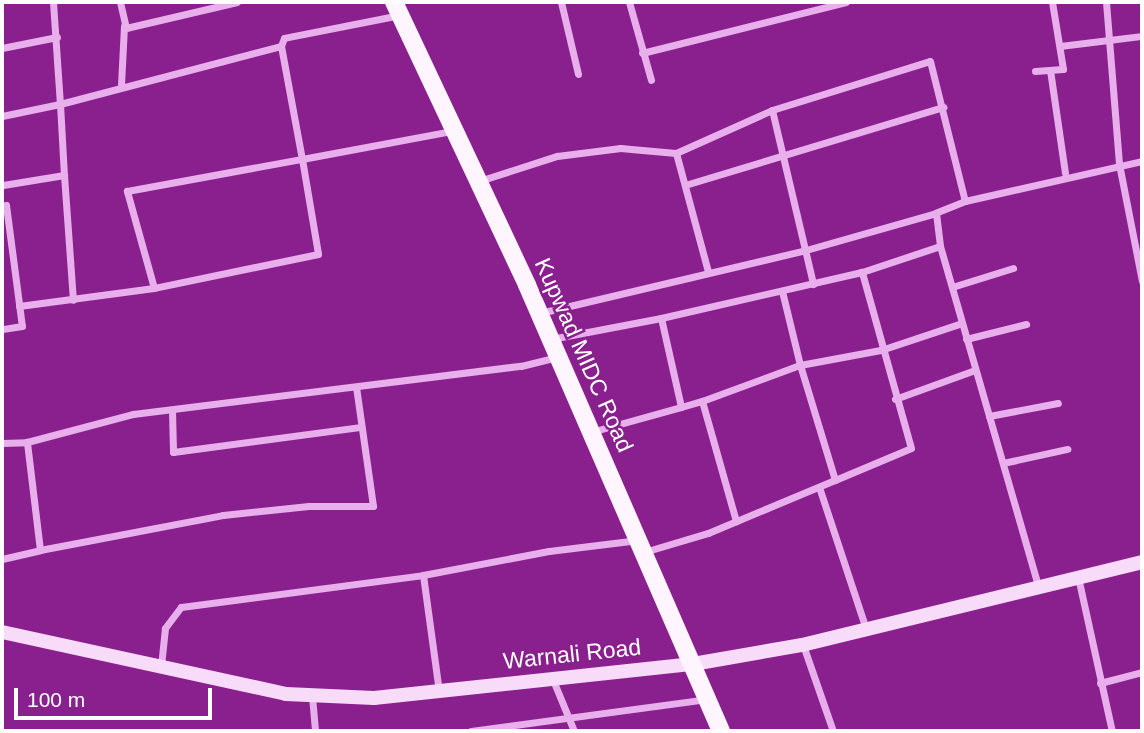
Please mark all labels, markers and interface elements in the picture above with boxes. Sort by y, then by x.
street label: Kupwad MIDC Road [529,254,639,456]
street label: Warnali Road [502,633,642,675]
scale bar [18,674,215,718]
text: 100 m [27,688,85,711]

